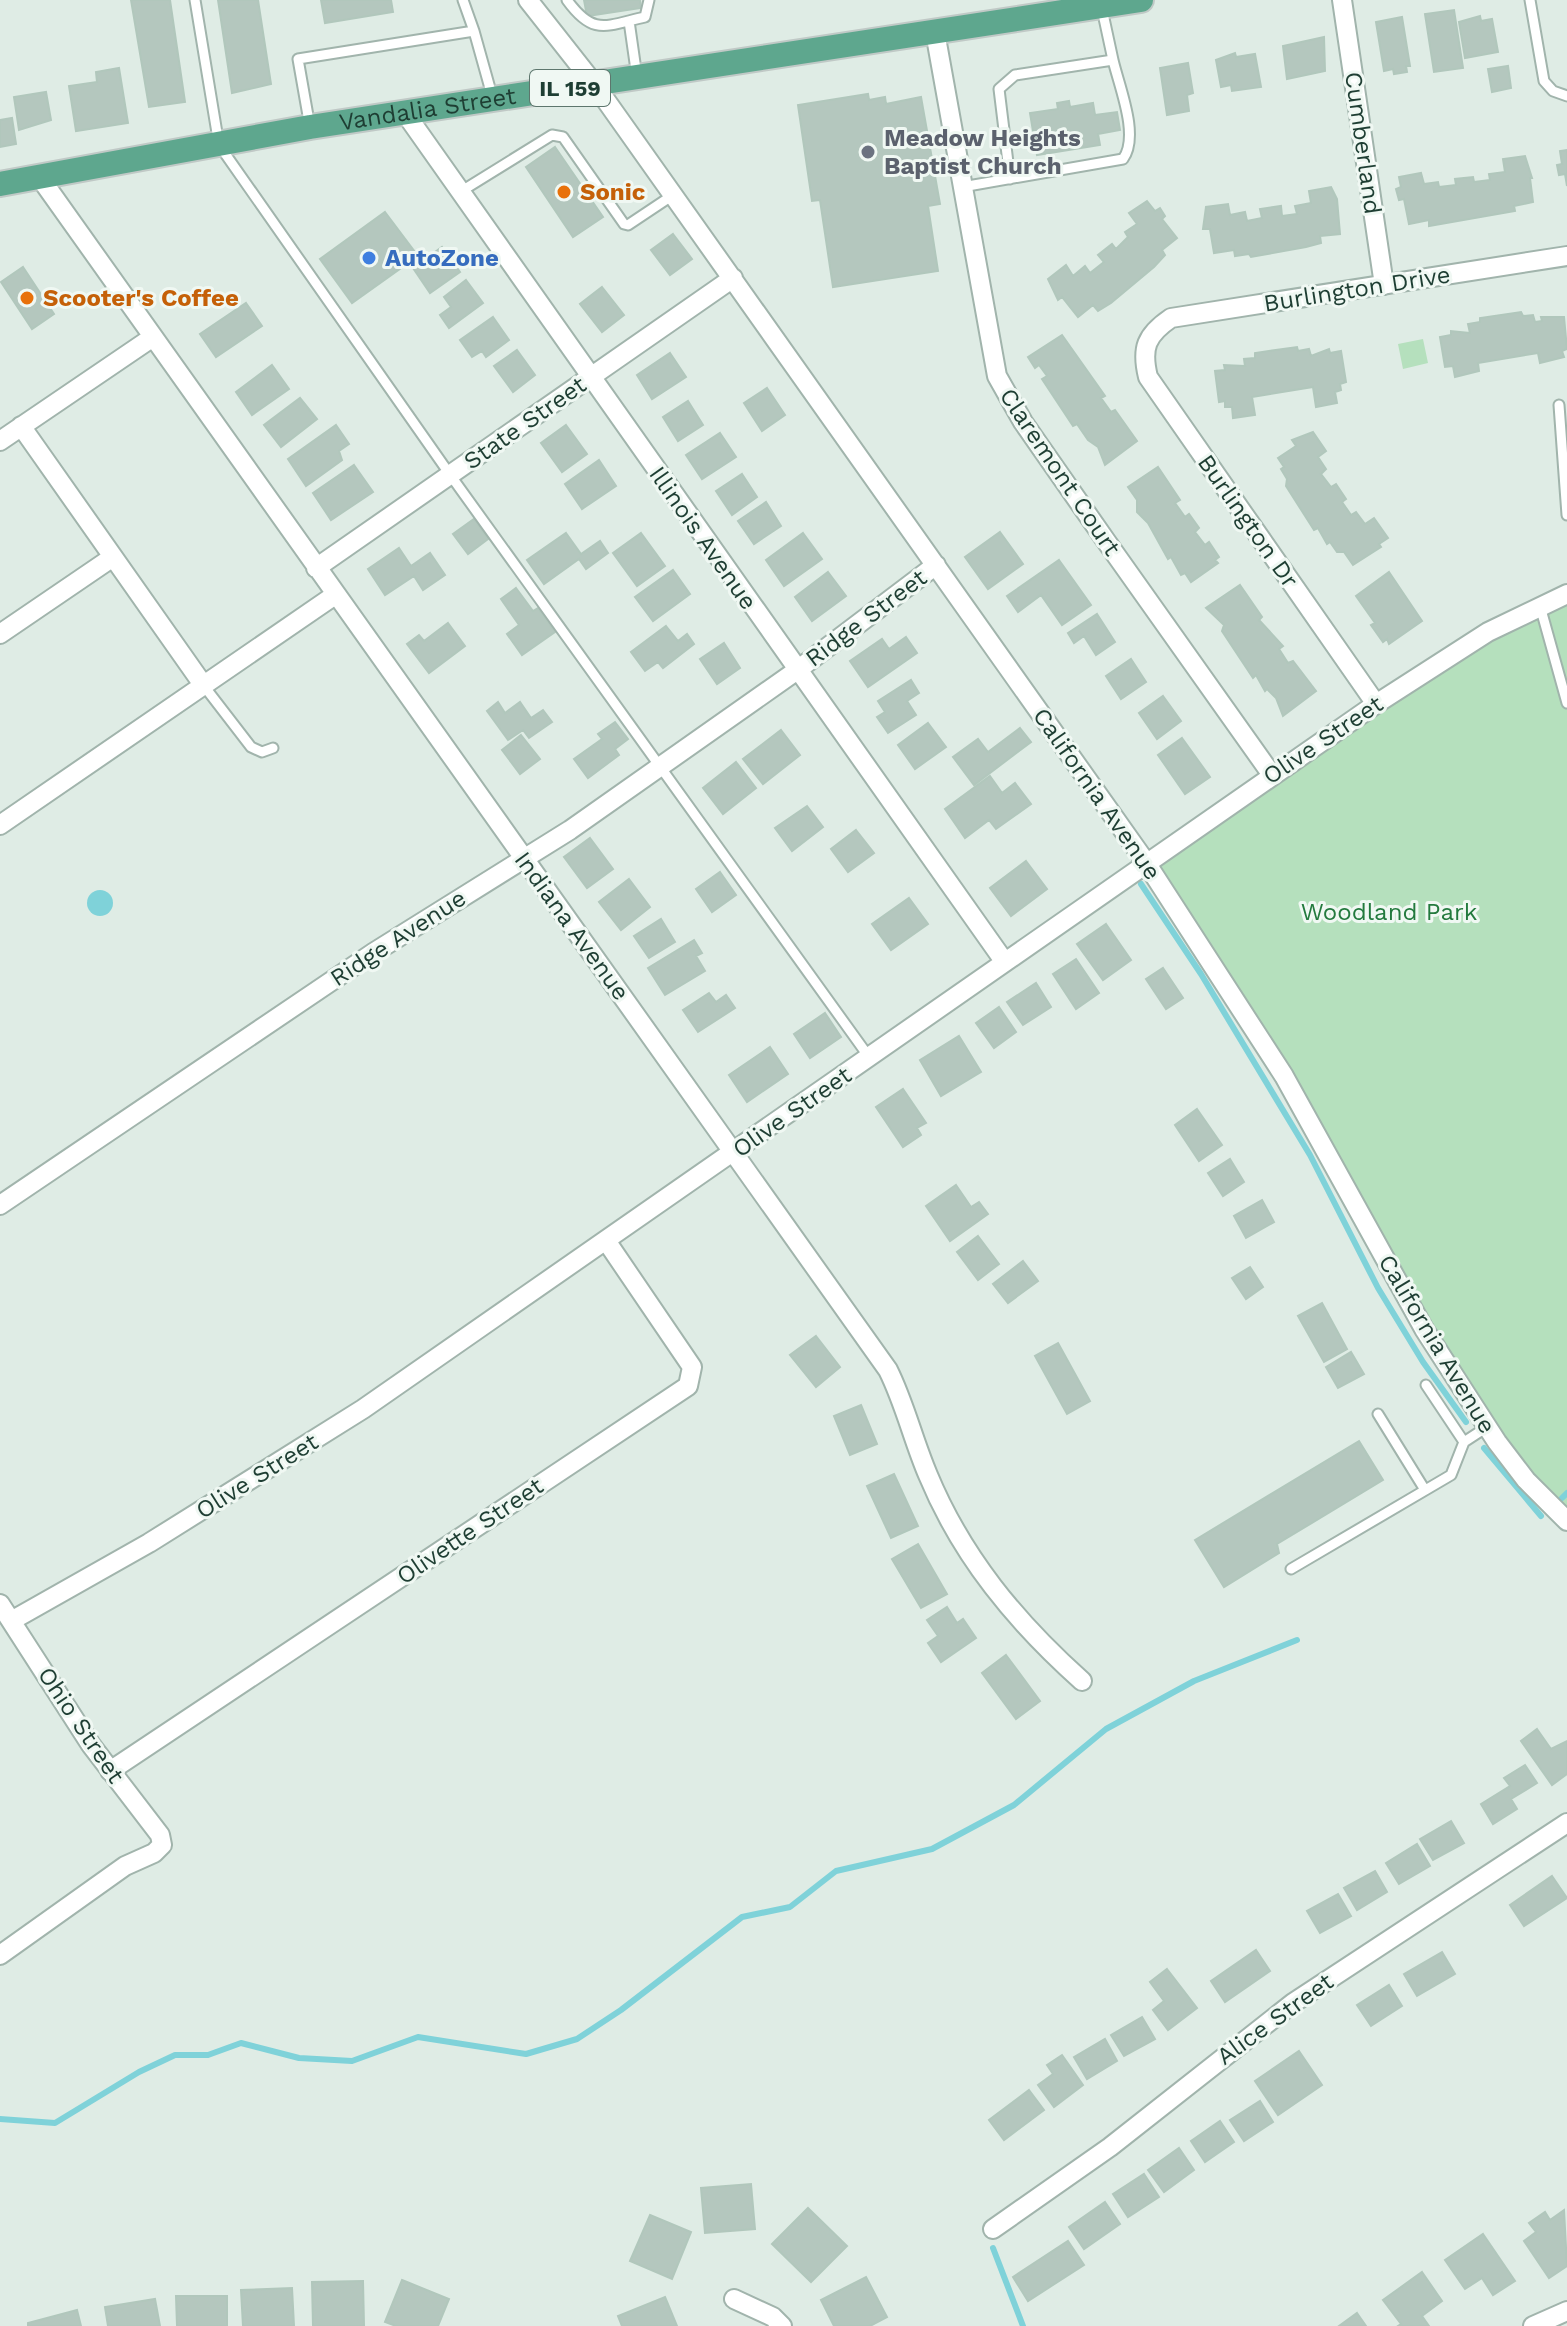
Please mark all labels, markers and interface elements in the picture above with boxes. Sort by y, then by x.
road number: IL 159 [530,70,610,106]
street label: Cumberland [1339,70,1387,216]
street label: Vandalia Street [337,82,518,136]
place label: Meadow Heights Baptist Church [884,124,1081,180]
marker: Meadow Heights Baptist Church [859,143,877,161]
place label: Sonic [580,178,645,206]
marker: Sonic [555,183,573,201]
place label: AutoZone [385,244,499,272]
marker: AutoZone [360,249,378,267]
street label: Burlington Drive [1262,260,1452,318]
place label: Scooter's Coffee [43,284,239,312]
marker: Scooter's Coffee [18,289,36,307]
street label: State Street [458,371,592,475]
street label: Claremont Court [994,383,1126,561]
street label: Burlington Dr [1192,449,1304,593]
street label: Illinois Avenue [643,461,763,615]
street label: Ridge Street [800,563,932,673]
street label: Olive Street [1258,690,1388,790]
street label: California Avenue [1027,703,1167,885]
street label: Indiana Avenue [509,846,635,1006]
street label: Ridge Avenue [325,884,471,992]
park label: Woodland Park [1301,898,1478,926]
street label: Olive Street [727,1061,857,1163]
street label: California Avenue [1373,1250,1501,1438]
street label: Olive Street [191,1427,323,1525]
street label: Olivette Street [391,1472,549,1590]
street label: Ohio Street [32,1662,130,1788]
street label: Alice Street [1211,1967,1339,2071]

